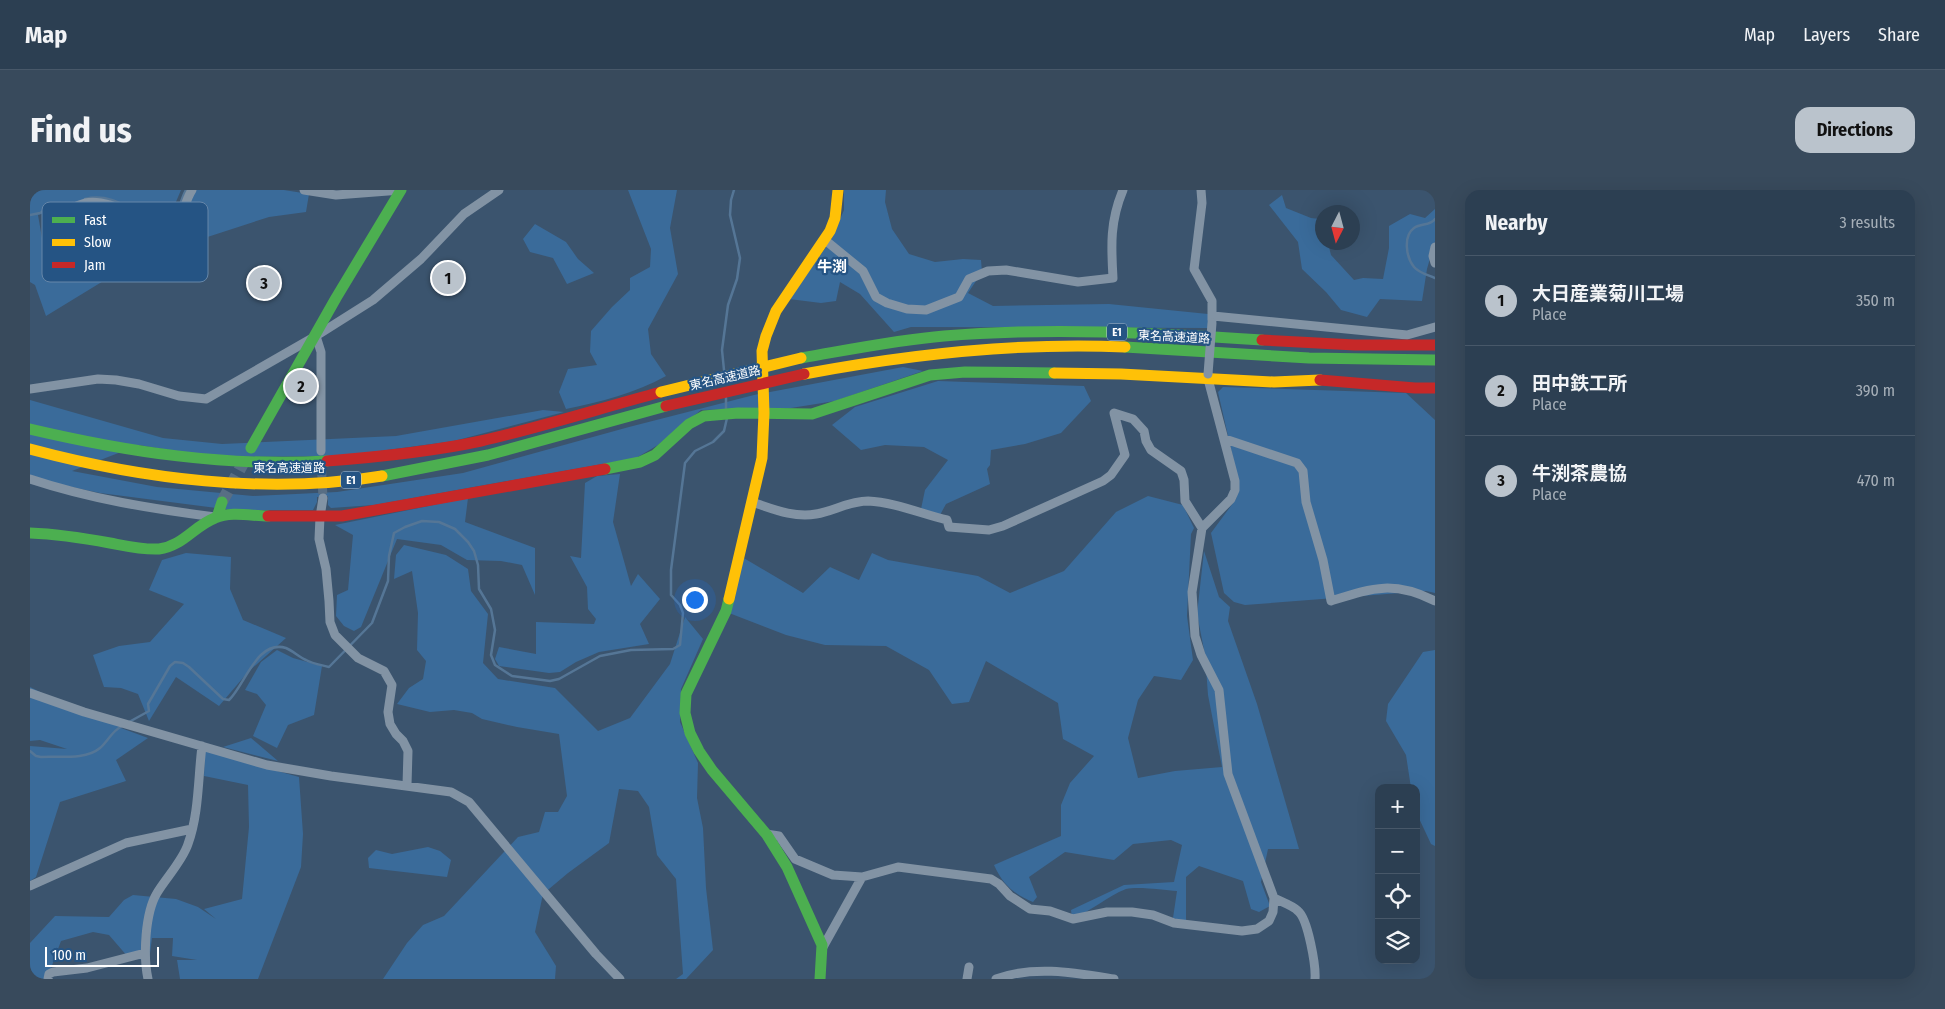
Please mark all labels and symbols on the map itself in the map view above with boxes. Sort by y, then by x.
legend [42,202,208,282]
north arrow [1315,205,1360,250]
text: Fast [84,212,107,229]
text: Slow [84,234,111,251]
text: Jam [84,257,105,274]
district label: 牛渕 [817,258,847,276]
pin: 1 [432,259,464,297]
pin: 3 [248,264,280,302]
road number: E1 [1107,324,1127,340]
street label: 東名高速道路 [1138,328,1210,346]
street label: 東名高速道路 [688,363,762,393]
pin: 2 [285,367,317,405]
street label: 東名高速道路 [253,461,325,475]
road number: E1 [341,472,361,488]
your location [682,587,708,613]
scale bar [45,944,159,967]

